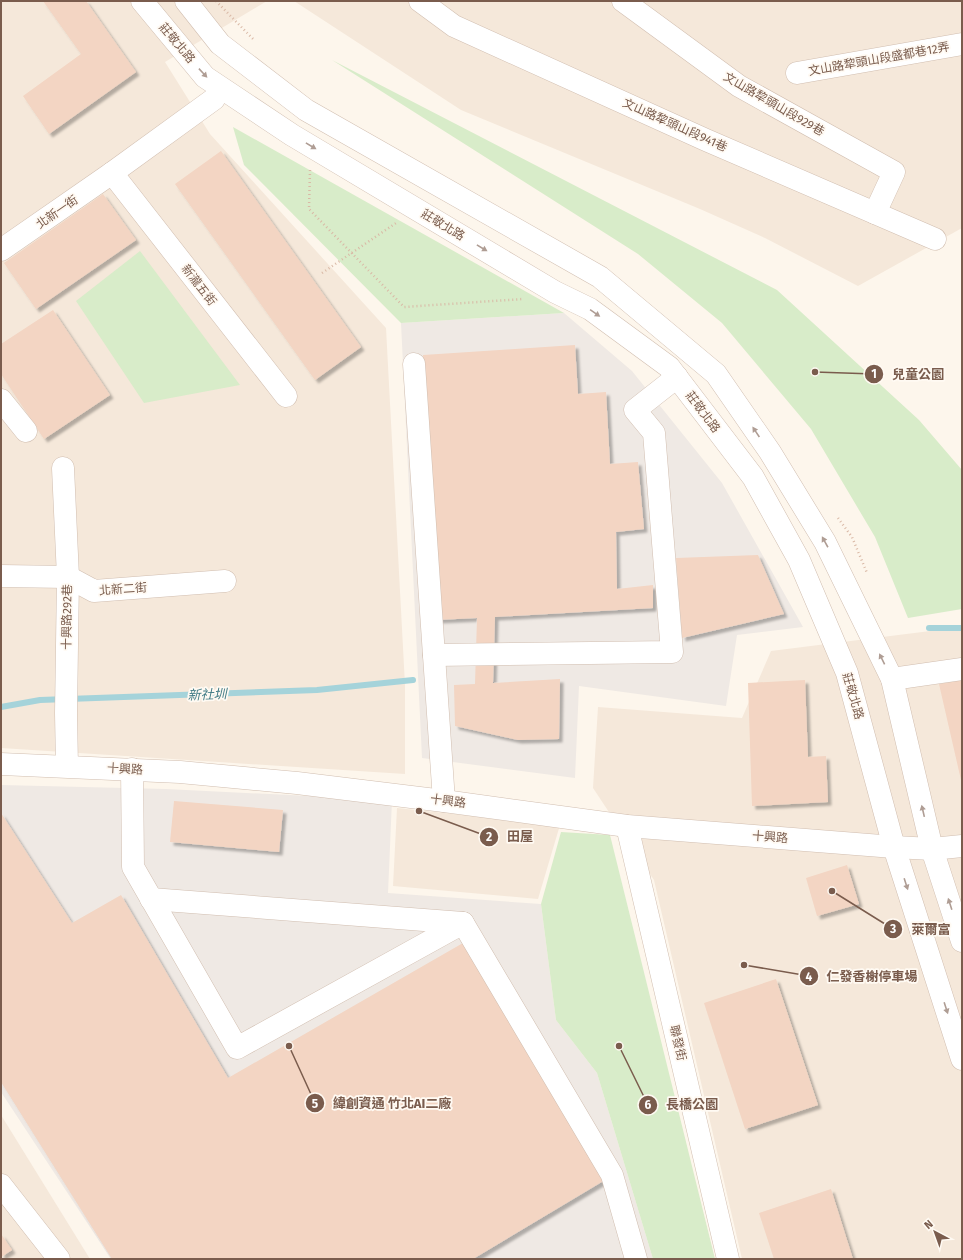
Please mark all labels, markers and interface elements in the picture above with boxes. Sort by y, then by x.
street label: 莊敬北路 [156,20,198,66]
street label: 文山路犂頭山段盛都巷12弄 [807,40,951,78]
one-way arrow [198,68,208,78]
street label: 文山路犂頭山段929巷 [721,69,827,139]
street label: 文山路犂頭山段941巷 [621,96,729,154]
one-way arrow [305,142,317,149]
street label: 北新一街 [33,192,81,232]
street label: 莊敬北路 [419,207,467,243]
one-way arrow [476,245,488,252]
street label: 新瀧五街 [179,262,219,308]
one-way arrow [590,309,600,317]
callout: 兒童公園 [864,362,952,387]
text: 1 [871,367,877,381]
text: 兒童公園 [892,367,944,382]
street label: 莊敬北路 [683,389,723,435]
one-way arrow [752,427,760,437]
one-way arrow [821,536,828,548]
street label: 北新二街 [99,580,147,598]
street label: 十興路292巷 [59,584,75,650]
one-way arrow [879,653,885,664]
street label: 莊敬北路 [840,671,866,721]
water label: 新社圳 [187,686,229,703]
street label: 十興路 [107,761,143,777]
street label: 十興路 [429,792,467,810]
one-way arrow [919,805,925,817]
callout: 田屋 [479,824,541,849]
text: 田屋 [507,829,533,844]
street label: 十興路 [752,829,788,845]
text: 2 [486,830,492,844]
one-way arrow [903,878,909,890]
one-way arrow [947,898,953,910]
callout: 萊爾富 [883,917,958,942]
text: 3 [889,922,896,936]
text: 萊爾富 [911,922,951,937]
callout: 仁發香榭停車場 [799,964,926,989]
text: 仁發香榭停車場 [826,969,918,984]
text: 4 [806,970,813,984]
one-way arrow [943,1002,949,1014]
street label: 聯發街 [667,1024,689,1062]
callout: 緯創資通 竹北AI二廠 [305,1091,459,1116]
callout: 長橋公園 [638,1092,726,1117]
text: 緯創資通 竹北AI二廠 [333,1096,451,1111]
text: 5 [312,1097,319,1111]
text: 長橋公園 [666,1097,718,1112]
text: 6 [645,1098,652,1112]
north arrow [915,1212,955,1252]
text: N [922,1218,936,1232]

